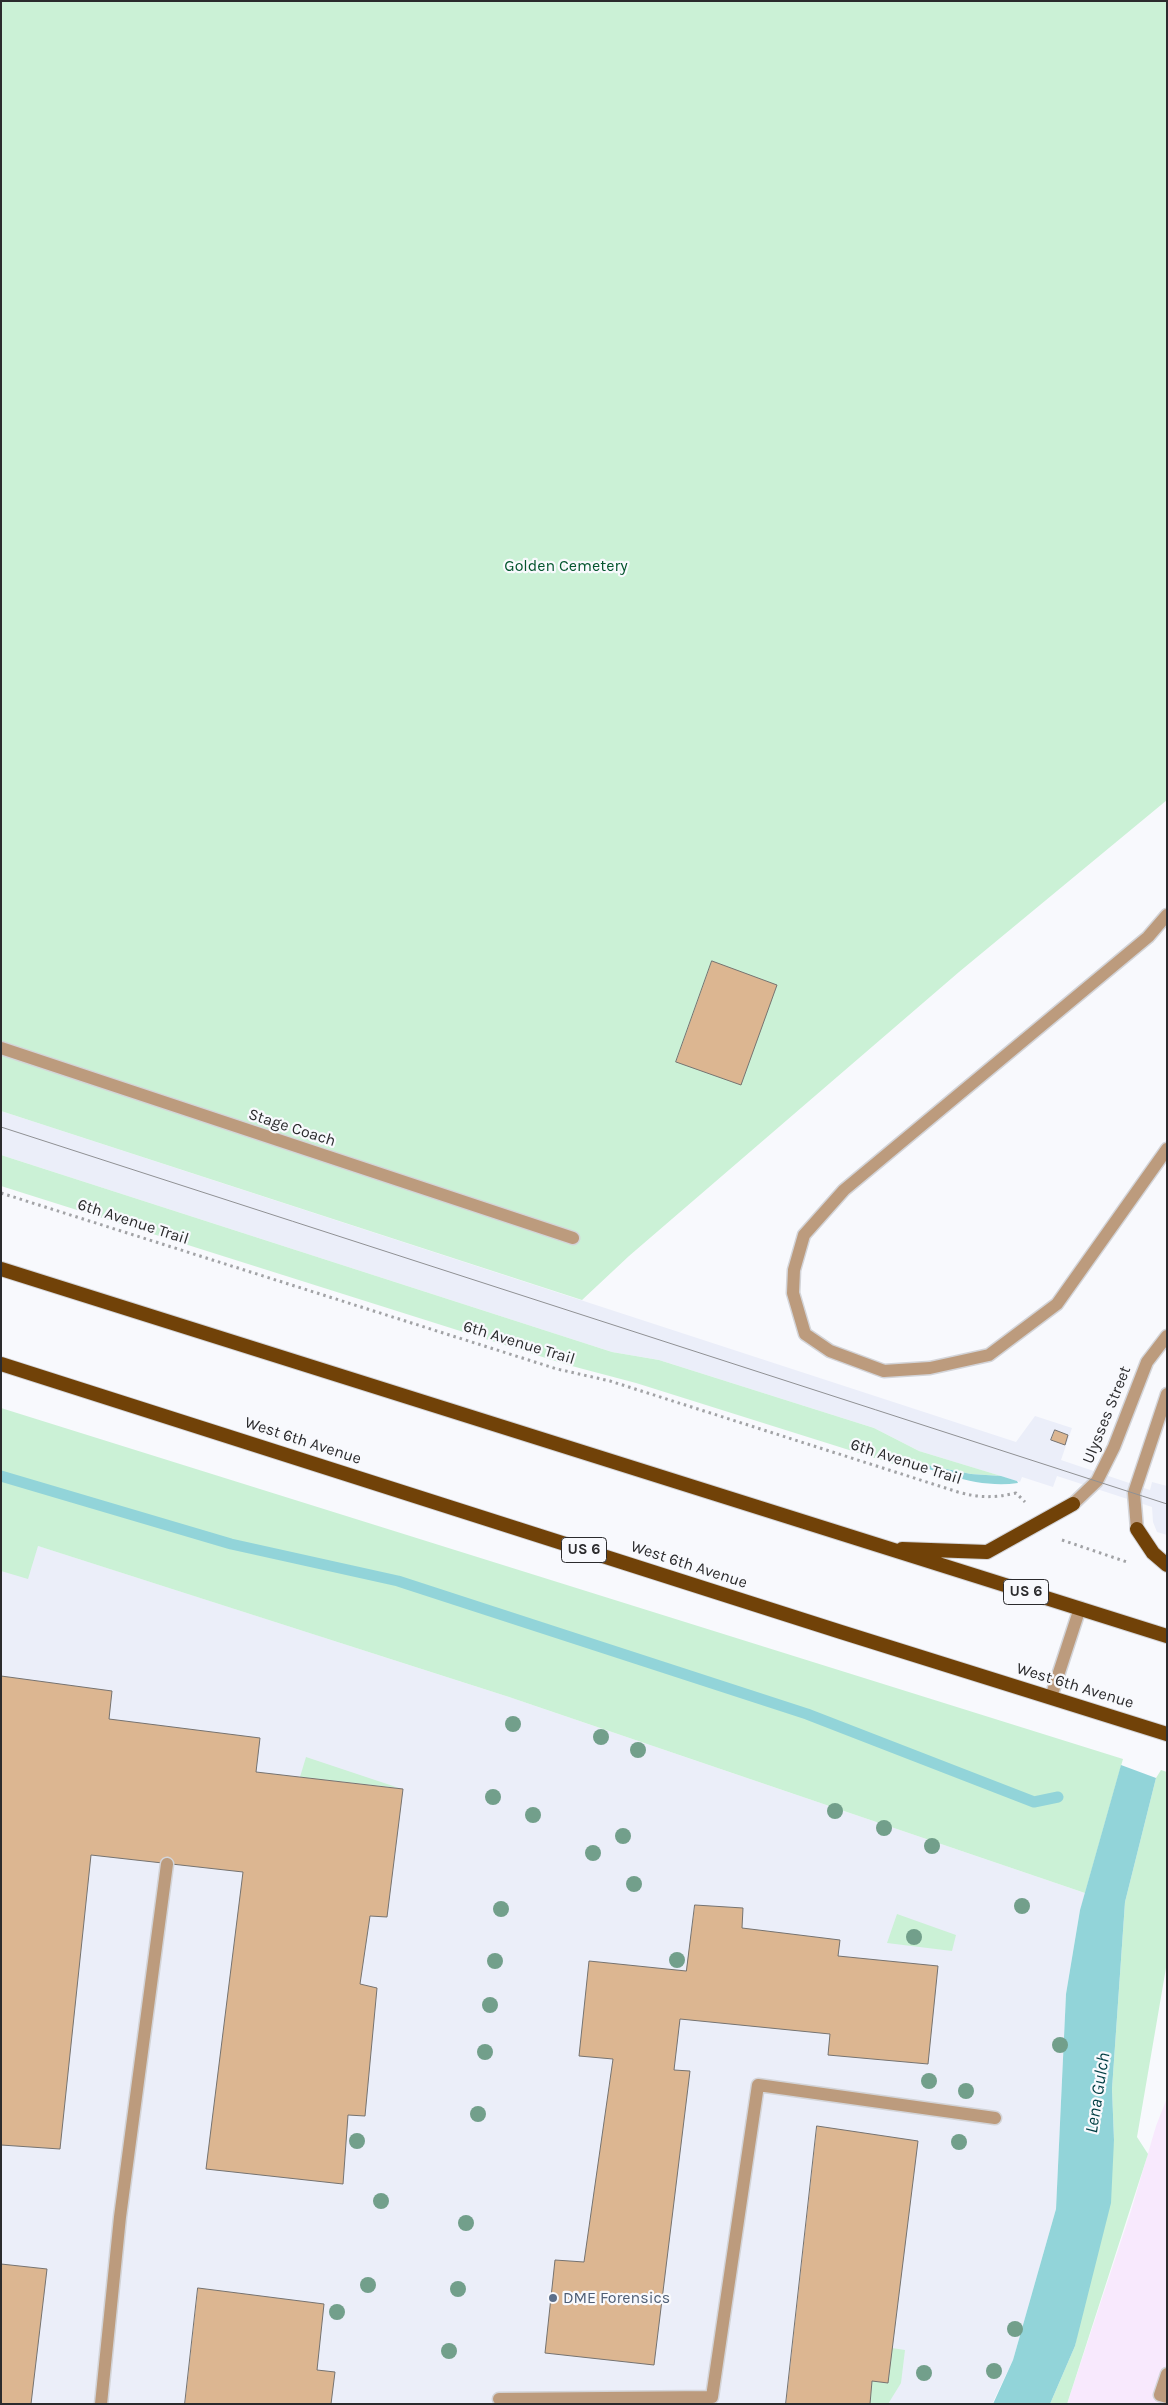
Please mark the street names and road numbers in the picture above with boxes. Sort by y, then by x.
street label: Stage Coach [246,1105,338,1151]
street label: 6th Avenue Trail [75,1195,191,1249]
street label: 6th Avenue Trail [461,1317,577,1369]
street label: Ulysses Street [1079,1363,1135,1467]
street label: West 6th Avenue [242,1413,364,1469]
street label: 6th Avenue Trail [848,1435,964,1489]
street label: West 6th Avenue [628,1537,750,1593]
road number: US 6 [562,1538,606,1562]
road number: US 6 [1004,1580,1048,1604]
street label: West 6th Avenue [1014,1659,1136,1713]

